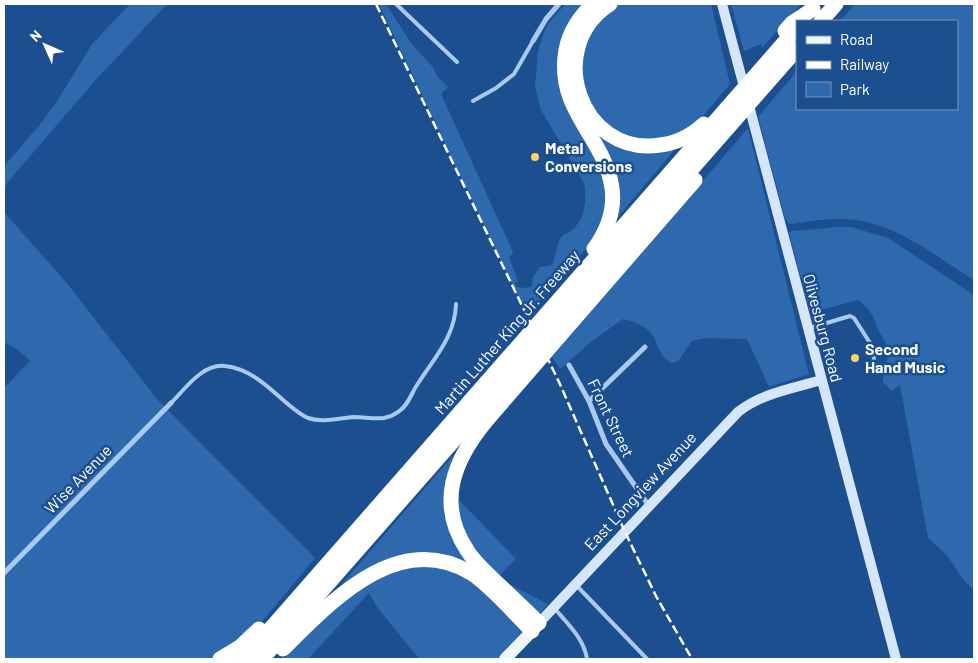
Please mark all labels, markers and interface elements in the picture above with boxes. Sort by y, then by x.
north arrow [20,20,70,70]
legend [796,20,958,110]
text: N [26,26,45,45]
text: Road [840,30,873,48]
text: Railway [840,55,889,73]
text: Park [840,80,870,98]
place label: Metal Conversions [545,138,632,175]
marker: Metal Conversions [529,151,541,163]
street label: Martin Luther King Jr. Freeway [430,245,584,418]
street label: Olivesburg Road [800,272,847,384]
place label: Second Hand Music [865,339,946,376]
marker: Second Hand Music [849,352,861,364]
street label: Front Street [584,376,639,460]
street label: East Longview Avenue [580,427,699,554]
street label: Wise Avenue [40,440,115,517]

